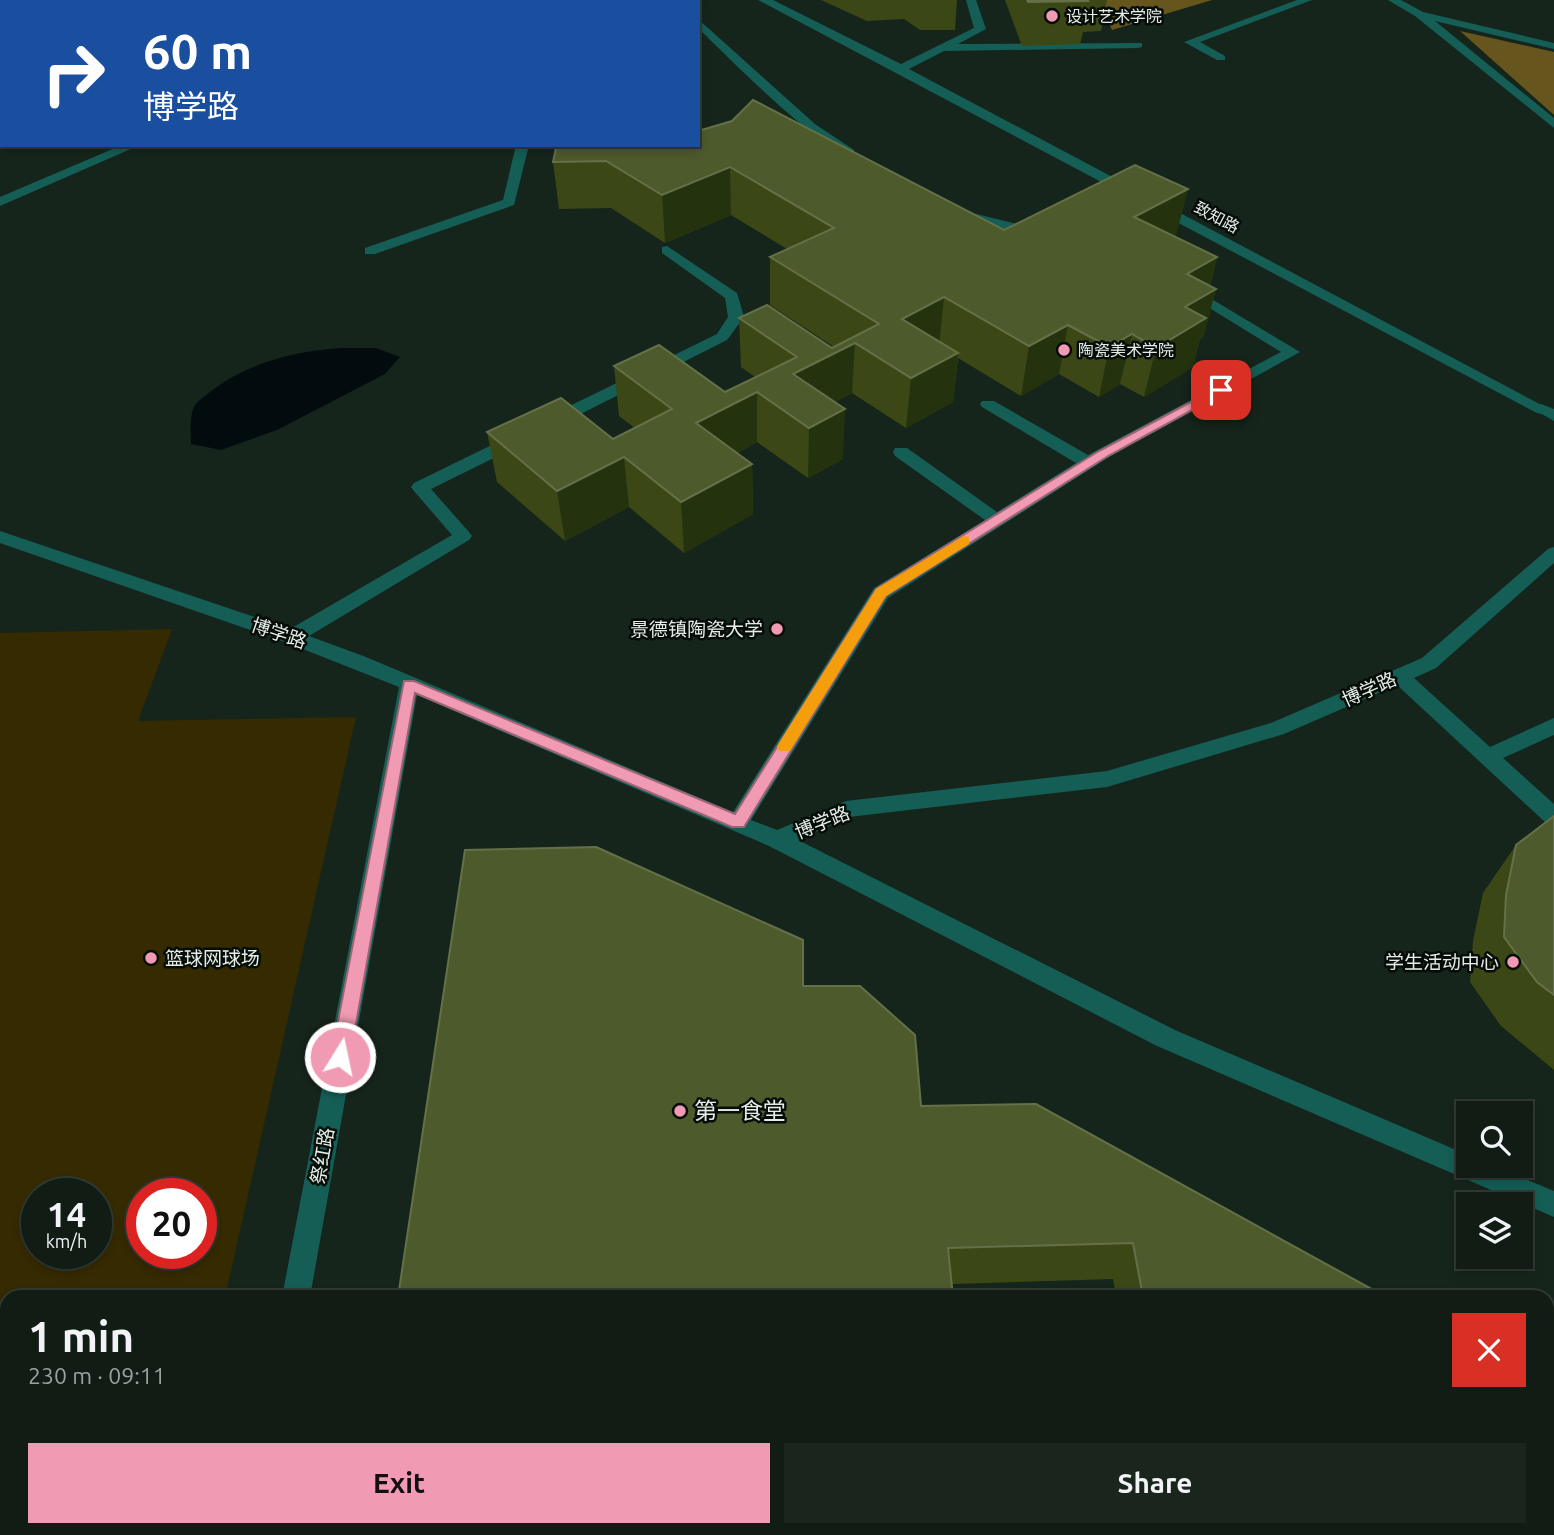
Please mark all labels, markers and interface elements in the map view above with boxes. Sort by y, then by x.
place label: 设计艺术学院 [1066,7,1162,25]
marker: 设计艺术学院 [1044,8,1060,24]
text: 60 m [143,23,252,78]
icon: right [28,28,119,119]
text: 博学路 [143,88,239,124]
street label: 致知路 [1192,198,1242,236]
place label: 陶瓷美术学院 [1078,341,1174,359]
marker: 陶瓷美术学院 [1056,342,1072,358]
pin [1191,360,1251,420]
icon: arrive [1202,371,1240,409]
street label: 博学路 [248,613,310,653]
place label: 景德镇陶瓷大学 [630,618,763,640]
marker: 景德镇陶瓷大学 [769,621,785,637]
street label: 博学路 [1338,667,1400,711]
street label: 博学路 [791,801,853,843]
place label: 篮球网球场 [165,947,260,969]
marker: 篮球网球场 [143,950,159,966]
place label: 学生活动中心 [1385,951,1499,973]
marker: 学生活动中心 [1505,954,1521,970]
position arrow [303,1020,377,1094]
place label: 第一食堂 [694,1098,786,1123]
map controls [1456,1101,1533,1269]
button: search [1456,1101,1533,1178]
marker: 第一食堂 [672,1103,688,1119]
street label: 祭红路 [306,1126,338,1186]
speed limit sign: 20 [126,1178,217,1269]
button: layers [1456,1192,1533,1269]
text: 14 [47,1194,86,1234]
text: km/h [46,1231,87,1251]
text: 1 min [28,1313,134,1360]
button: close [1452,1313,1526,1387]
text: 230 m · 09:11 [28,1363,166,1388]
button: Exit [28,1443,770,1523]
button: Share [784,1443,1526,1523]

